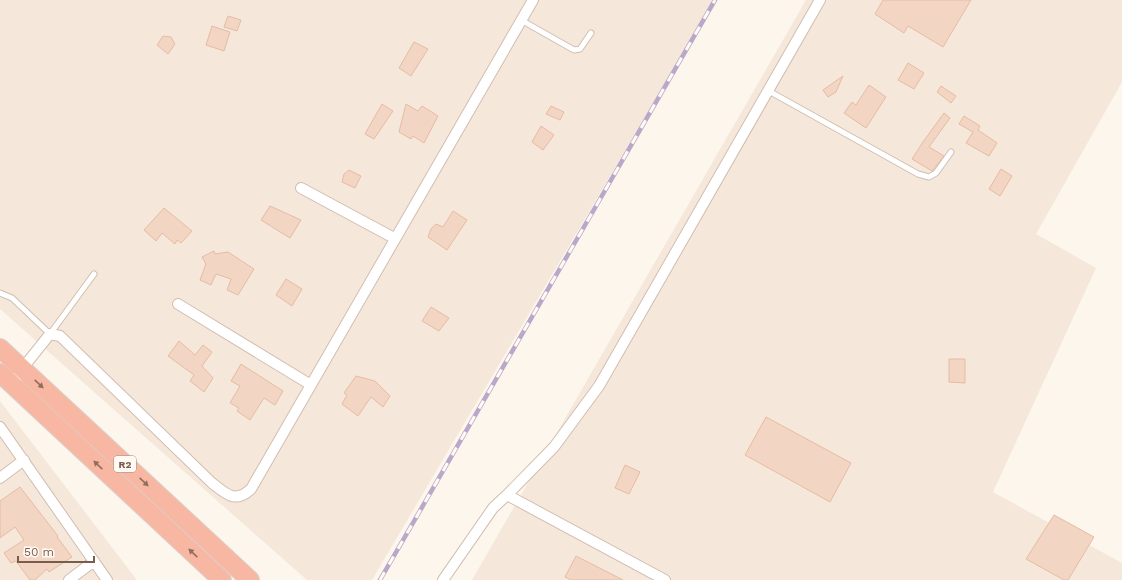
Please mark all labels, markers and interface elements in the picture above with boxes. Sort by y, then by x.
one-way arrow [34,379,44,389]
road number: R2 [114,456,136,472]
one-way arrow [93,460,103,469]
one-way arrow [140,477,149,486]
scale bar [18,538,94,564]
text: 50 m [24,545,54,559]
one-way arrow [188,549,198,558]

